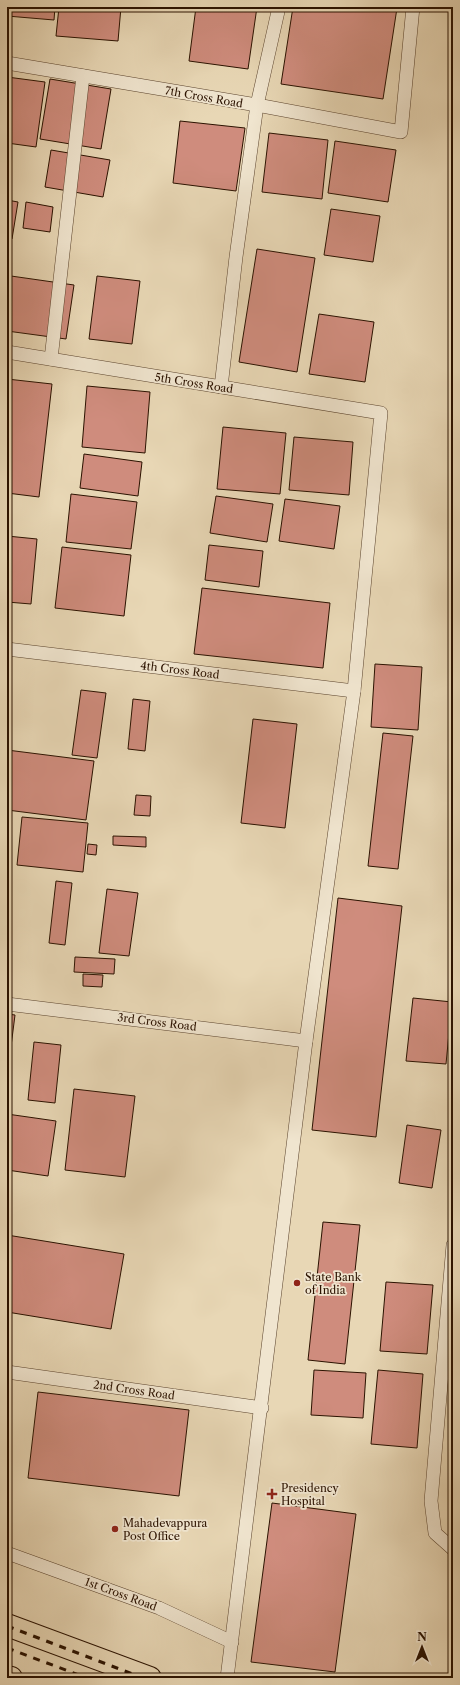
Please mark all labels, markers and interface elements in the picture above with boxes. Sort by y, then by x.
street label: 7th Cross Road [164,83,244,111]
street label: 5th Cross Road [154,370,234,396]
street label: 4th Cross Road [140,658,221,682]
street label: 3rd Cross Road [117,1010,198,1034]
place label: State Bank of India [305,1270,362,1297]
marker: State Bank of India [292,1278,302,1288]
street label: 2nd Cross Road [92,1377,176,1403]
place label: Presidency Hospital [281,1481,339,1508]
marker: Presidency Hospital [266,1488,278,1500]
place label: Mahadevappura Post Office [123,1516,208,1543]
marker: Mahadevappura Post Office [110,1524,120,1534]
street label: 1st Cross Road [83,1574,159,1614]
north arrow [402,1627,442,1667]
text: N [417,1630,427,1644]

